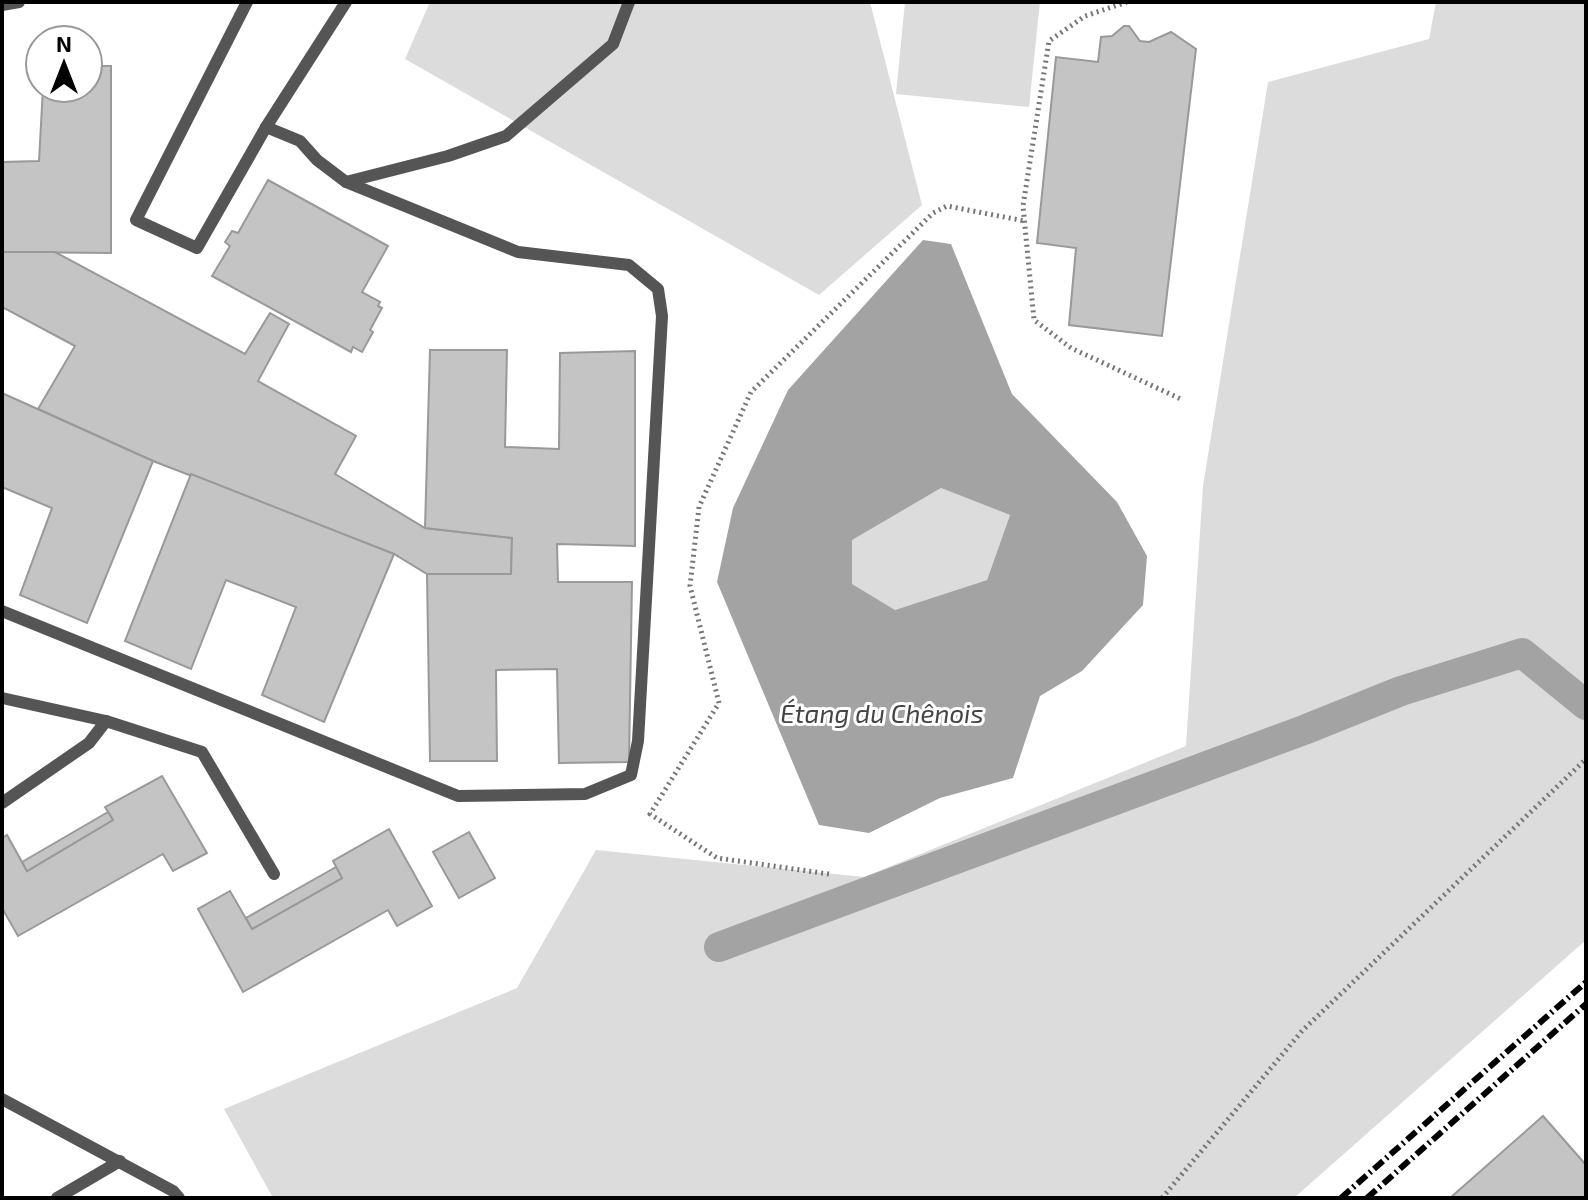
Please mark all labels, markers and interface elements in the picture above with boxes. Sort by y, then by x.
north arrow [24,24,104,104]
text: N [56,30,72,56]
water label: Étang du Chênois [780,697,984,728]

